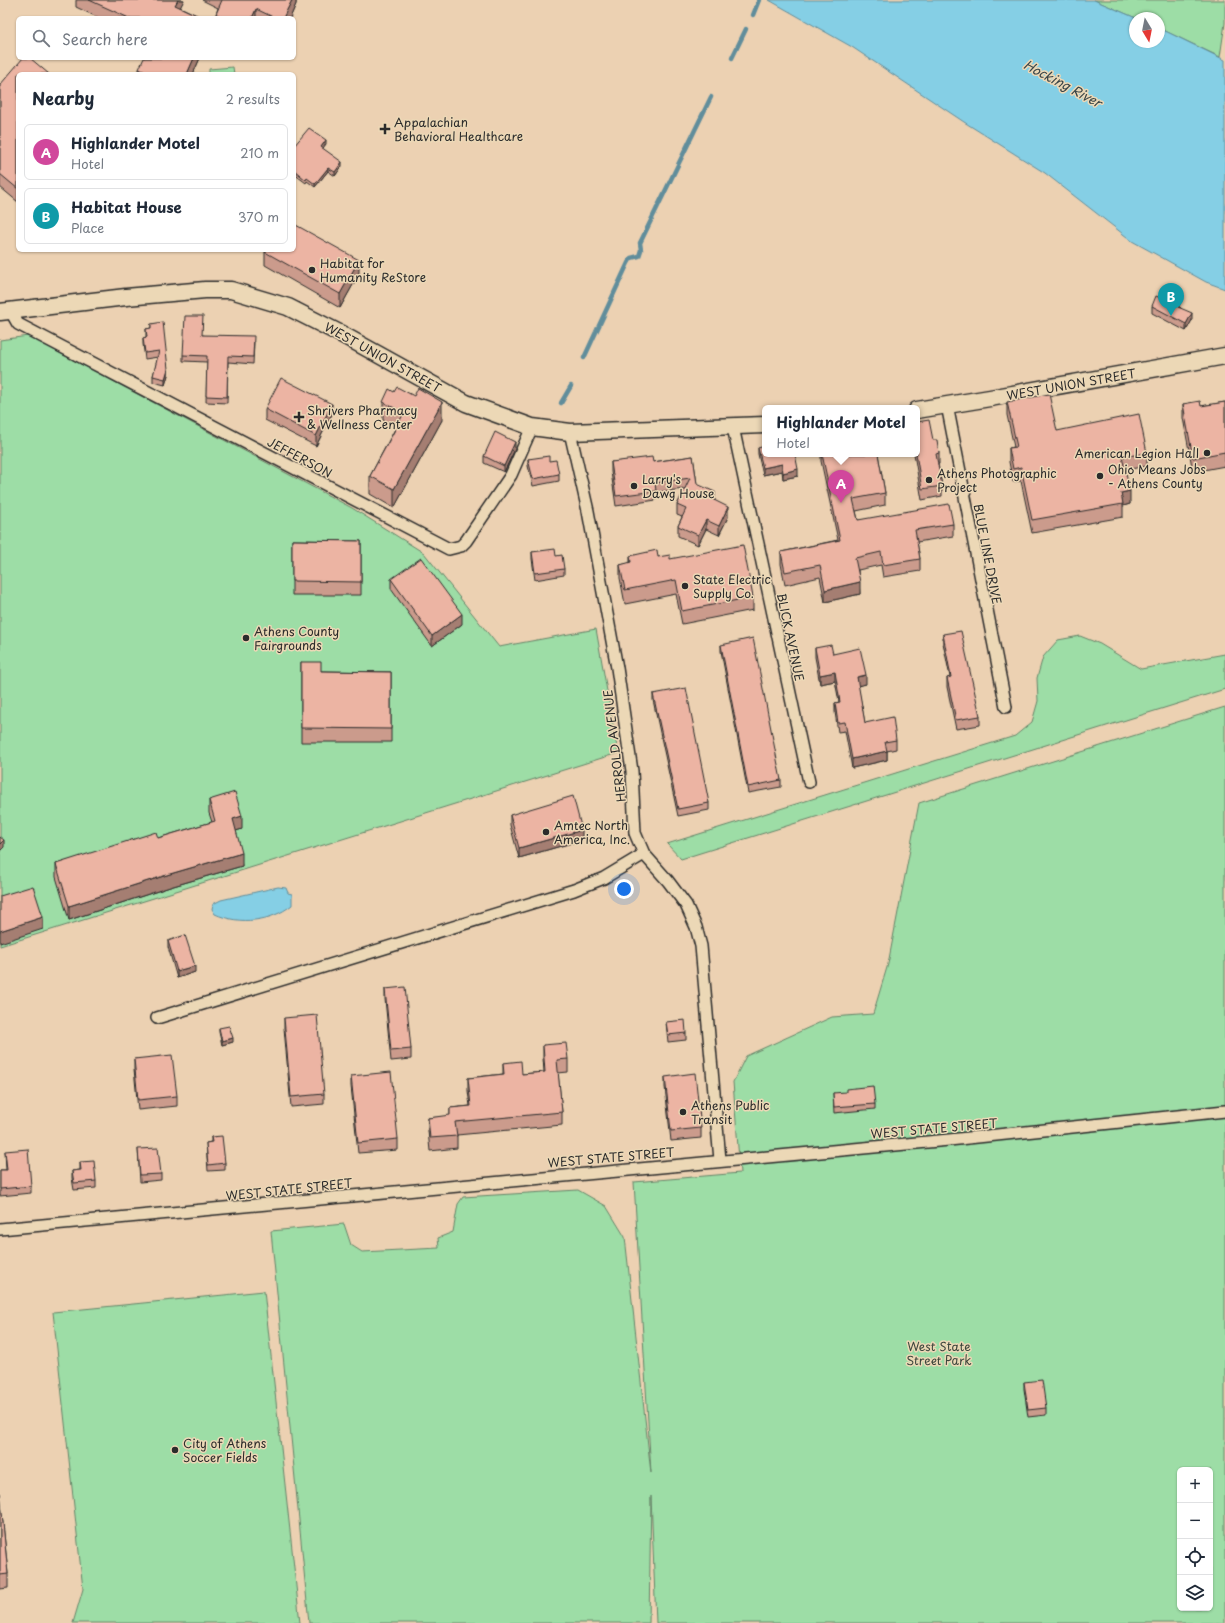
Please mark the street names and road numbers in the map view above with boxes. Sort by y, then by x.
street label: WEST UNION STREET [321,317,445,397]
street label: WEST UNION STREET [1005,364,1138,404]
street label: JEFFERSON [264,432,336,482]
street label: BLUE LINE DRIVE [969,502,1007,606]
street label: BLICK AVENUE [773,591,809,683]
street label: HERROLD AVENUE [598,689,630,803]
street label: WEST STATE STREET [870,1113,999,1143]
street label: WEST STATE STREET [547,1142,676,1172]
street label: WEST STATE STREET [225,1173,354,1205]

